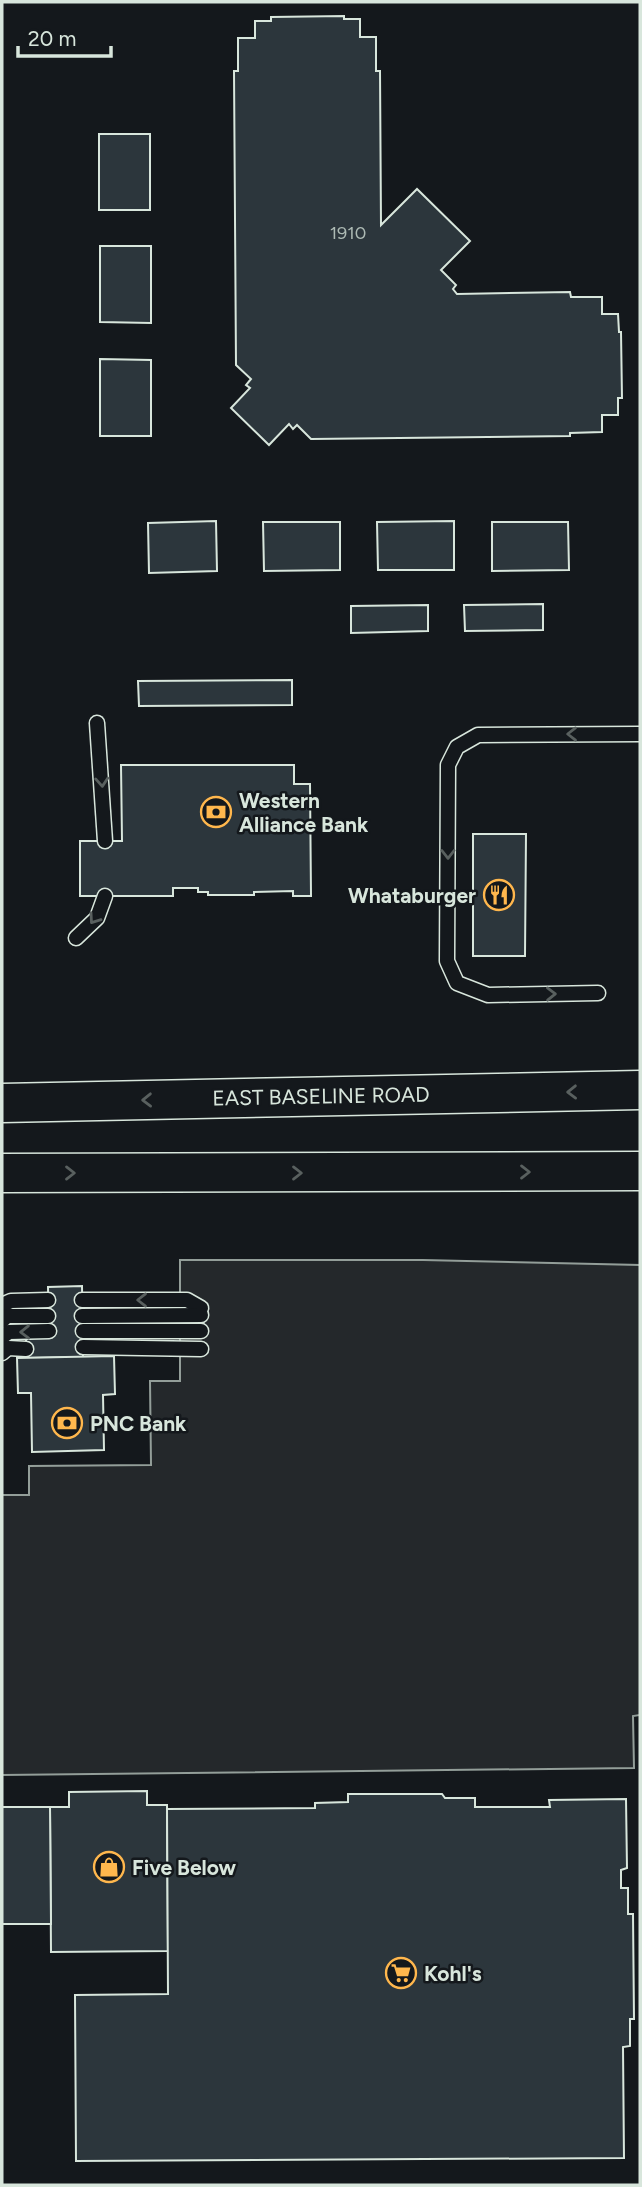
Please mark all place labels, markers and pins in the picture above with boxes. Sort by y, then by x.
place label: Western Alliance Bank [239,788,369,837]
bank icon: Western Alliance Bank [199,795,233,829]
restaurant icon: Whataburger [482,878,516,912]
place label: Whataburger [348,883,476,908]
bank icon: PNC Bank [50,1406,84,1440]
place label: PNC Bank [90,1411,187,1436]
shop icon: Five Below [92,1850,126,1884]
place label: Five Below [132,1855,236,1880]
supermarket icon: Kohl's [384,1956,418,1990]
place label: Kohl's [424,1961,482,1986]

